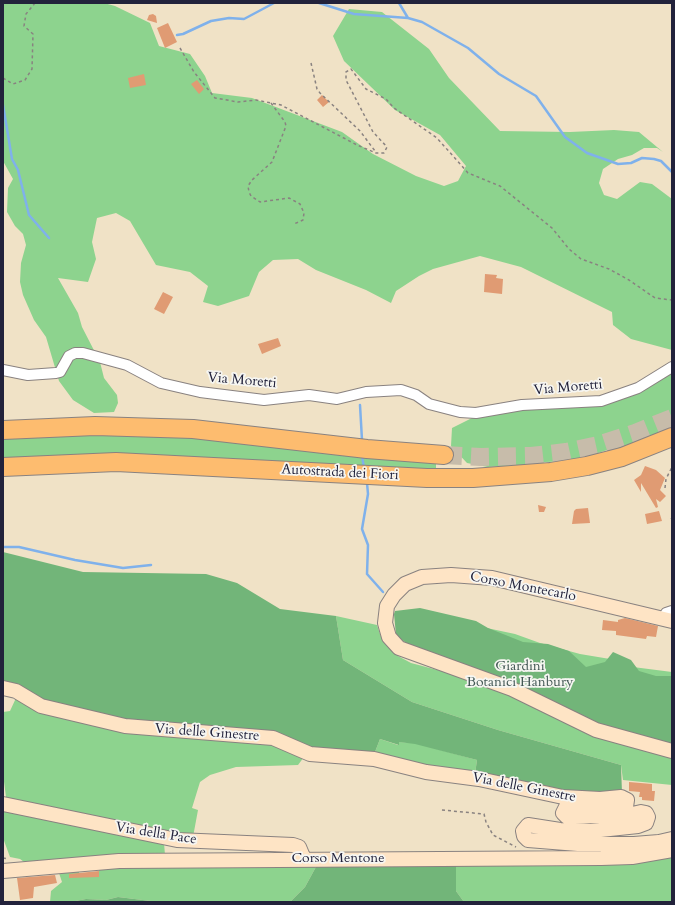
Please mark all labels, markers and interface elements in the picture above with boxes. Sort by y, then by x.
street label: Via Moretti [207,370,277,392]
street label: Via Moretti [533,377,603,399]
street label: Autostrada dei Fiori [281,462,399,484]
street label: Corso Montecarlo [469,568,577,606]
park label: Giardini Botanici Hanbury [467,659,573,692]
street label: Via delle Ginestre [154,721,260,745]
street label: Via delle Ginestre [471,770,577,806]
street label: Via della Pace [114,819,198,849]
street label: Corso Mentone [291,851,385,867]

